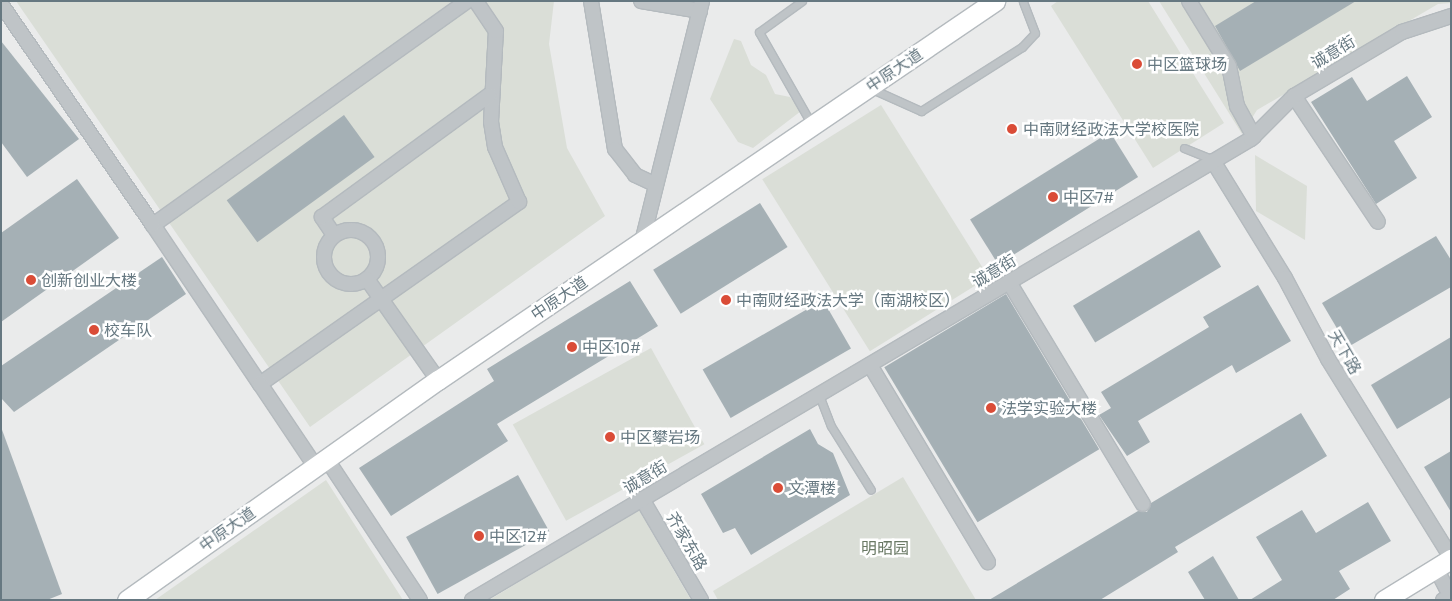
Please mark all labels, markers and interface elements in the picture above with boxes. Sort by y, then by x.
street label: 诚意街 [1307,31,1359,73]
street label: 中原大道 [862,44,926,96]
place label: 中区篮球场 [1147,54,1227,74]
marker: 中区篮球场 [1131,58,1143,70]
place label: 中南财经政法大学校医院 [1023,119,1199,139]
marker: 中南财经政法大学校医院 [1005,122,1019,136]
place label: 中区7# [1063,187,1114,207]
marker: 中区7# [1047,191,1059,203]
street label: 诚意街 [968,250,1020,292]
place label: 创新创业大楼 [41,270,137,290]
street label: 中原大道 [527,272,591,324]
marker: 创新创业大楼 [25,274,37,286]
place label: 中南财经政法大学（南湖校区） [736,290,960,310]
marker: 中南财经政法大学（南湖校区） [720,294,732,306]
place label: 校车队 [104,320,152,340]
marker: 校车队 [88,324,100,336]
street label: 天下路 [1325,326,1365,378]
place label: 中区10# [582,337,641,357]
marker: 中区10# [566,341,578,353]
place label: 法学实验大楼 [1001,398,1097,418]
marker: 法学实验大楼 [985,402,997,414]
place label: 中区攀岩场 [620,427,700,447]
marker: 中区攀岩场 [604,431,616,443]
street label: 诚意街 [619,456,671,498]
place label: 文潭楼 [788,478,836,498]
marker: 文潭楼 [772,482,784,494]
street label: 中原大道 [195,503,259,555]
street label: 齐家东路 [663,508,711,574]
place label: 中区12# [489,526,547,546]
marker: 中区12# [473,530,485,542]
park label: 明昭园 [861,538,909,558]

